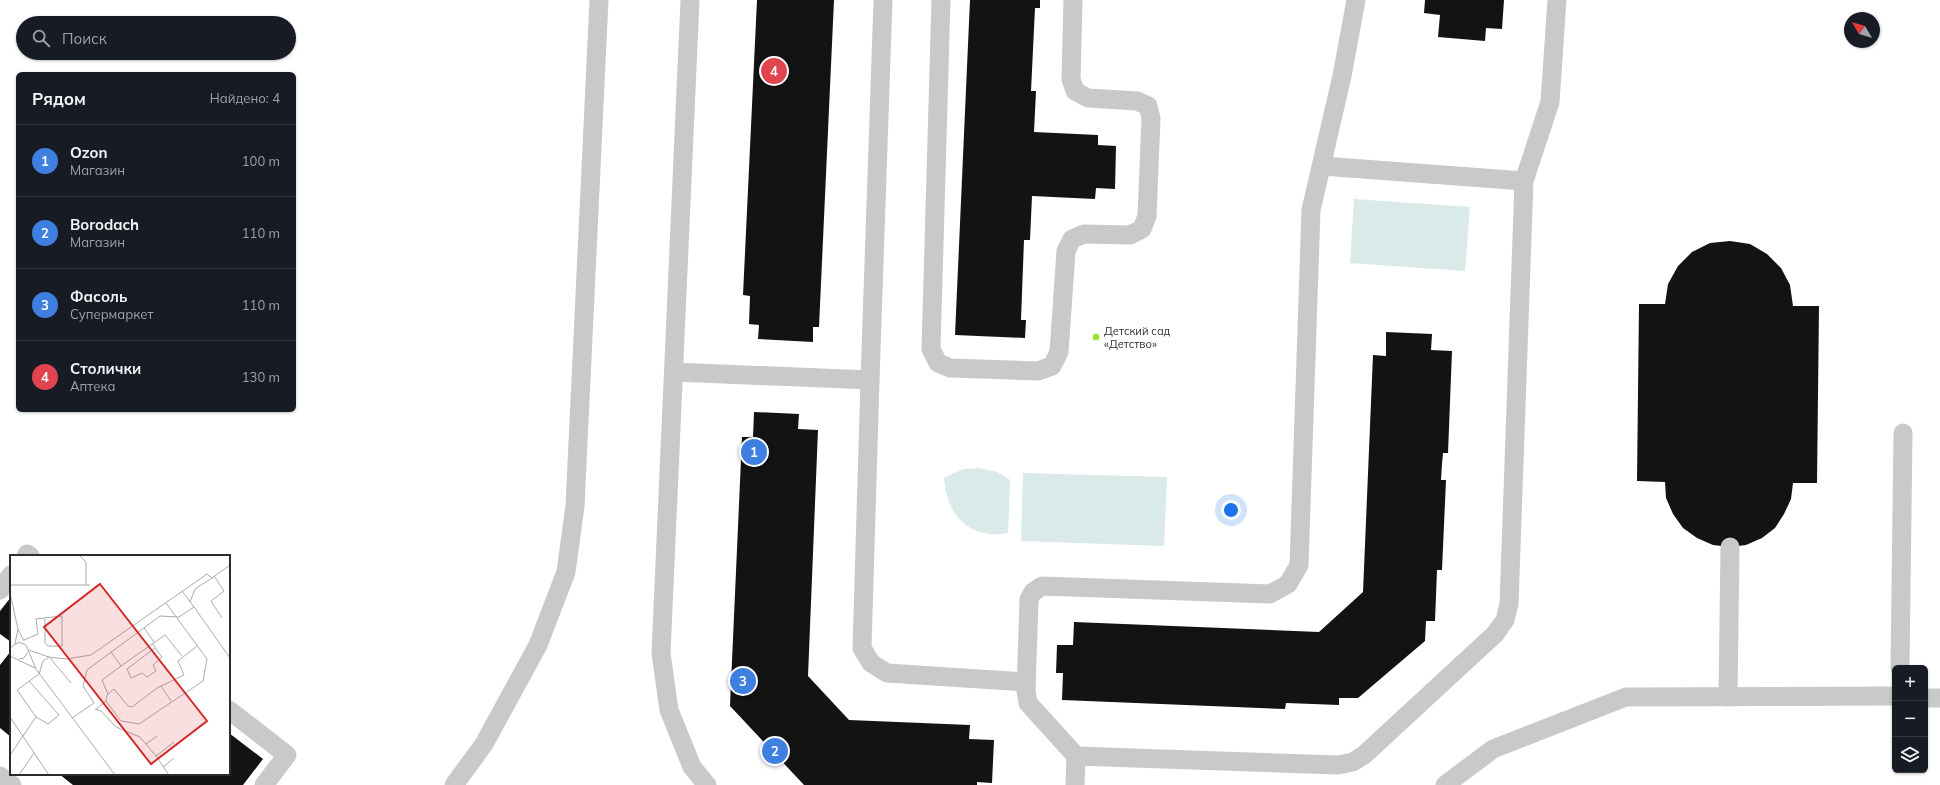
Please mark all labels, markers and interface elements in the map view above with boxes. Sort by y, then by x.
north arrow [1844,12,1880,48]
search box [16,16,296,60]
icon: search [30,27,52,49]
text: Поиск [62,29,107,48]
pin: 4 [761,56,787,86]
text: Рядом [32,88,86,109]
text: Найдено: 4 [210,90,280,106]
text: Ozon [70,143,107,162]
text: 1 [41,153,49,169]
text: 100 m [242,153,280,169]
text: Магазин [70,162,125,178]
text: Borodach [70,215,139,234]
text: 2 [41,225,49,241]
text: 110 m [242,225,280,241]
text: Магазин [70,234,125,250]
text: Фасоль [70,287,127,306]
text: 3 [41,297,49,313]
text: 110 m [242,297,280,313]
text: Супермаркет [70,306,153,322]
place label: Детский сад «Детство» [1104,324,1171,351]
marker: Детский сад «Детство» [1091,332,1101,342]
text: Столички [70,359,141,378]
text: 4 [41,369,49,385]
text: 130 m [242,369,280,385]
text: Аптека [70,378,115,394]
pin: 1 [741,437,767,467]
your location [1221,500,1241,520]
inset map [10,555,230,775]
map controls [1892,665,1928,773]
button: + [1892,665,1928,701]
pin: 3 [730,666,756,696]
button: − [1892,701,1928,737]
pin: 2 [762,736,788,766]
button: layers [1892,737,1928,773]

